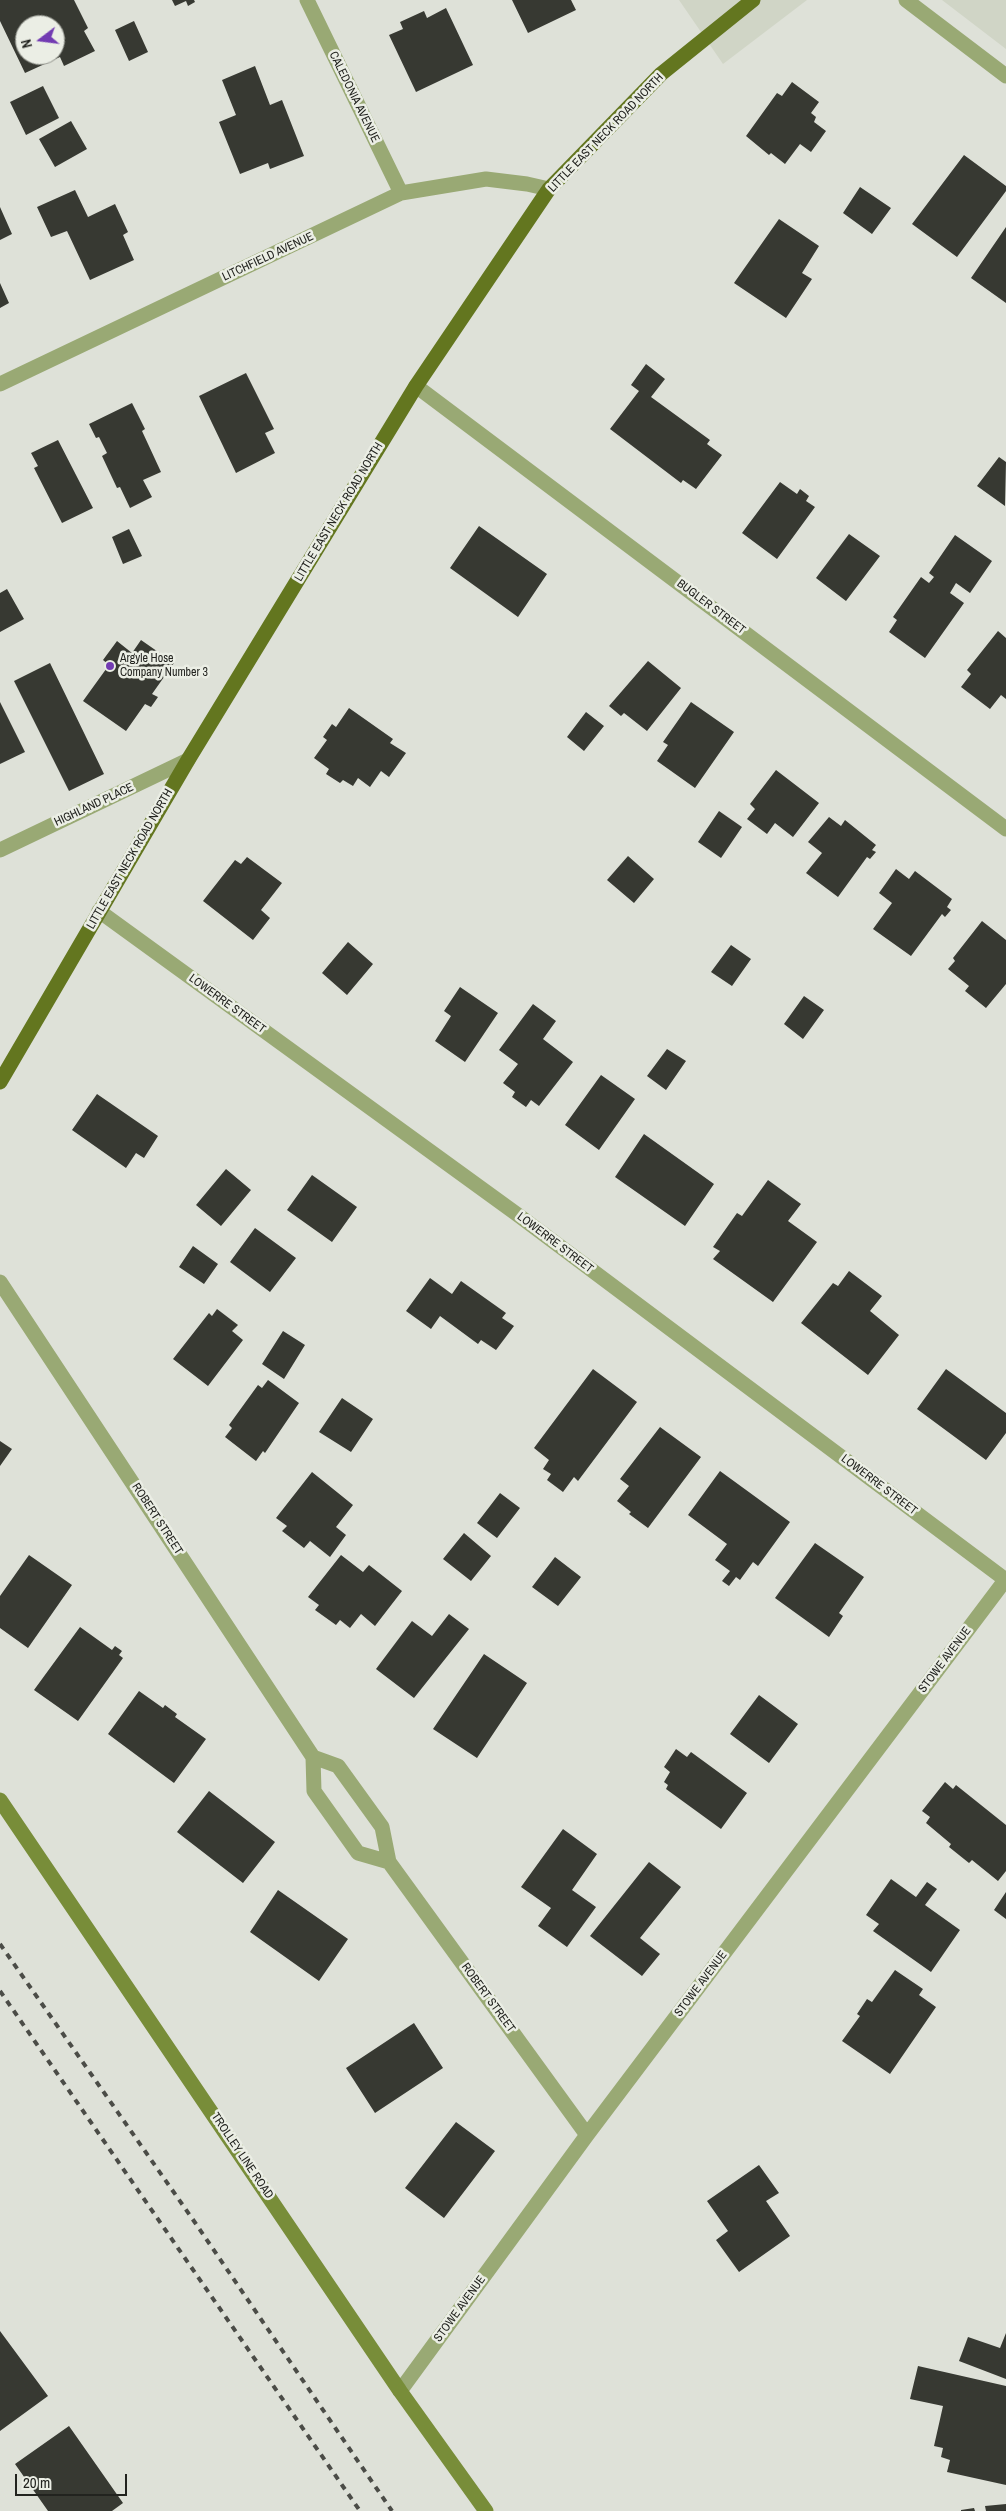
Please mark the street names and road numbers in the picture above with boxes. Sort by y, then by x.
street label: CALEDONIA AVENUE [326,49,382,145]
street label: LITTLE EAST NECK ROAD NORTH [545,71,667,195]
street label: LITCHFIELD AVENUE [220,230,316,284]
street label: LITTLE EAST NECK ROAD NORTH [292,440,386,584]
street label: BUGLER STREET [674,577,748,637]
street label: HIGHLAND PLACE [52,780,136,830]
street label: LITTLE EAST NECK ROAD NORTH [84,786,176,932]
street label: LOWERRE STREET [186,971,268,1037]
street label: LOWERRE STREET [514,1210,596,1276]
street label: LOWERRE STREET [838,1452,920,1518]
street label: ROBERT STREET [129,1481,185,1557]
street label: STOWE AVENUE [916,1624,974,1696]
street label: STOWE AVENUE [672,1948,730,2020]
street label: ROBERT STREET [458,1960,518,2036]
street label: TROLLEY LINE ROAD [208,2110,276,2202]
street label: STOWE AVENUE [431,2273,489,2345]

